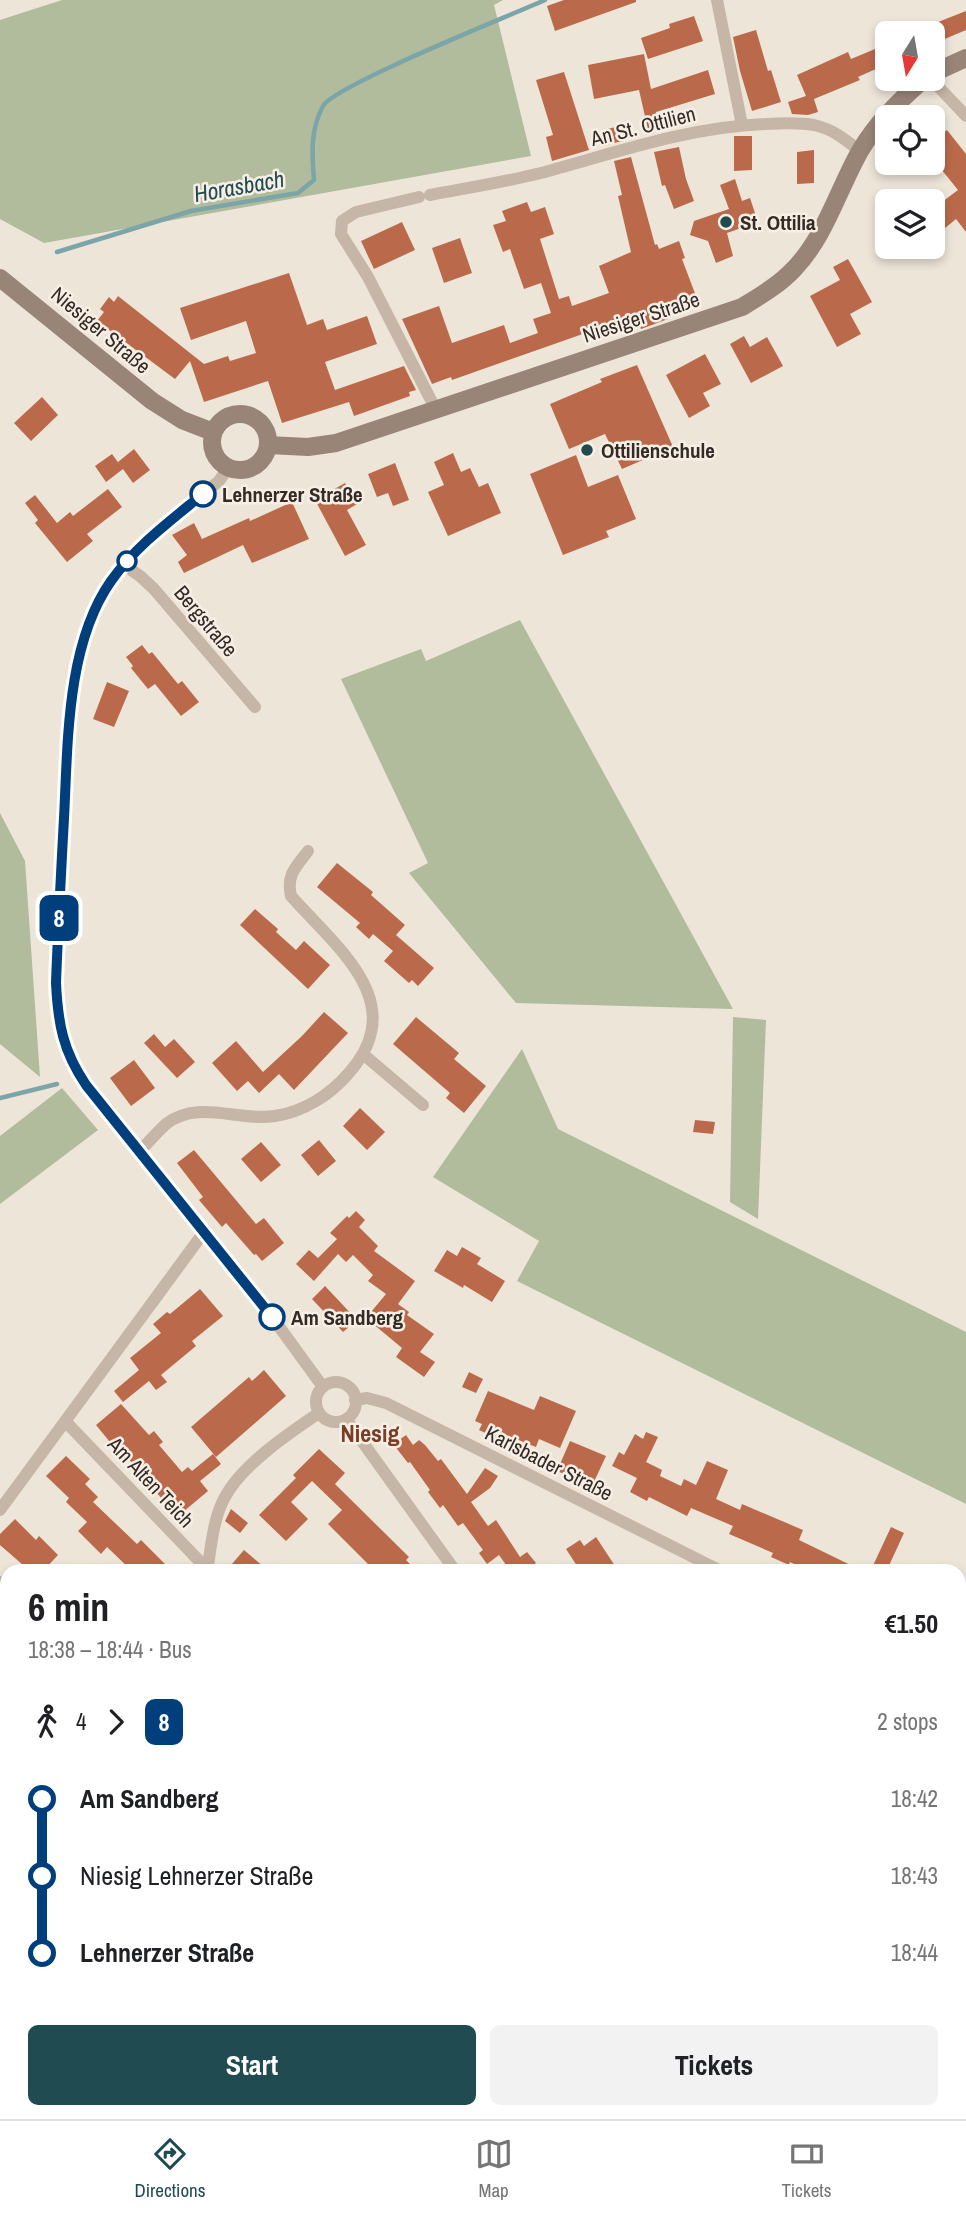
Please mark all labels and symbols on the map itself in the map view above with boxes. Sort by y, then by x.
north arrow [875,21,945,91]
street label: An St. Ottilien [586,99,699,153]
water label: Horasbach [191,163,287,209]
place label: St. Ottilia [740,208,816,237]
marker: St. Ottilia [718,214,734,230]
street label: Niesiger Straße [45,280,157,380]
street label: Niesiger Straße [579,284,703,350]
place label: Ottilienschule [601,436,715,465]
marker: Ottilienschule [579,442,595,458]
place label: Lehnerzer Straße [222,480,363,509]
marker: Lehnerzer Straße [190,481,216,507]
unlabelled marker [117,551,137,571]
street label: Bergstraße [168,579,244,663]
line badge: 8 [36,895,82,941]
place label: Am Sandberg [291,1303,403,1332]
marker: Am Sandberg [259,1304,285,1330]
district label: Niesig [340,1417,400,1449]
street label: Karlsbader Straße [480,1418,618,1508]
street label: Am Alten Teich [101,1429,201,1534]

